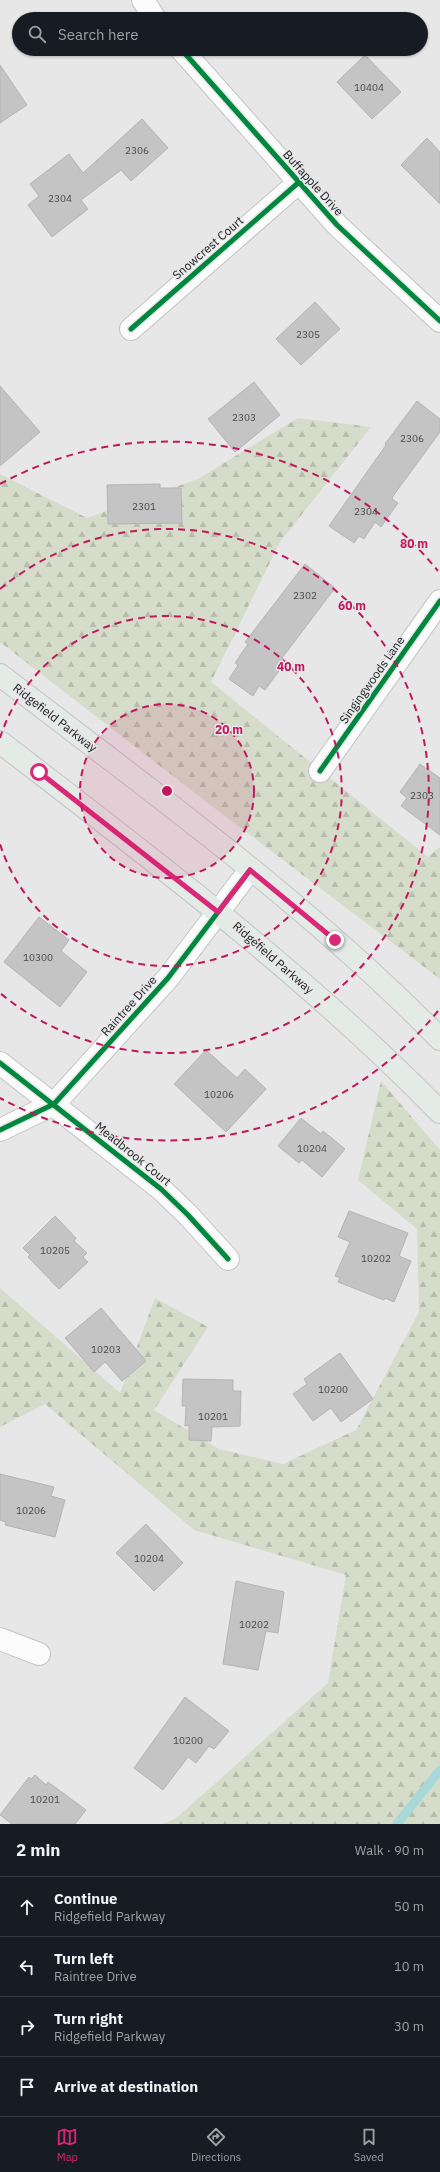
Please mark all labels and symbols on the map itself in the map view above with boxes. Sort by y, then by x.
house number: 10404 [354,81,384,94]
house number: 2306 [125,144,149,157]
street label: Buffapple Drive [280,147,347,219]
house number: 2304 [48,192,72,205]
street label: Snowcrest Court [169,213,246,282]
house number: 2305 [296,328,320,341]
house number: 2303 [232,411,256,424]
house number: 2306 [400,432,424,445]
house number: 2301 [132,500,156,513]
house number: 2304 [354,505,378,518]
text: 80 m [400,536,428,551]
house number: 2302 [293,589,317,602]
text: 60 m [338,598,366,613]
street label: Singingwoods Lane [336,633,408,726]
text: 40 m [277,659,305,674]
street label: Ridgefield Parkway [10,680,100,755]
text: 20 m [215,722,243,737]
route start [30,763,48,781]
centre of rings [160,784,174,798]
house number: 2303 [410,789,434,802]
street label: Ridgefield Parkway [230,918,317,997]
route end [326,931,344,949]
house number: 10300 [23,951,53,964]
street label: Raintree Drive [98,972,160,1039]
house number: 10206 [204,1088,234,1101]
street label: Meadbrook Court [92,1118,174,1189]
house number: 10204 [297,1142,327,1155]
house number: 10205 [40,1244,70,1257]
house number: 10202 [361,1252,391,1265]
house number: 10203 [91,1343,121,1356]
house number: 10200 [318,1383,348,1396]
house number: 10201 [198,1410,228,1423]
house number: 10206 [16,1504,46,1517]
house number: 10204 [134,1552,164,1565]
house number: 10202 [239,1618,269,1631]
house number: 10200 [173,1734,203,1747]
house number: 10201 [30,1793,60,1806]

